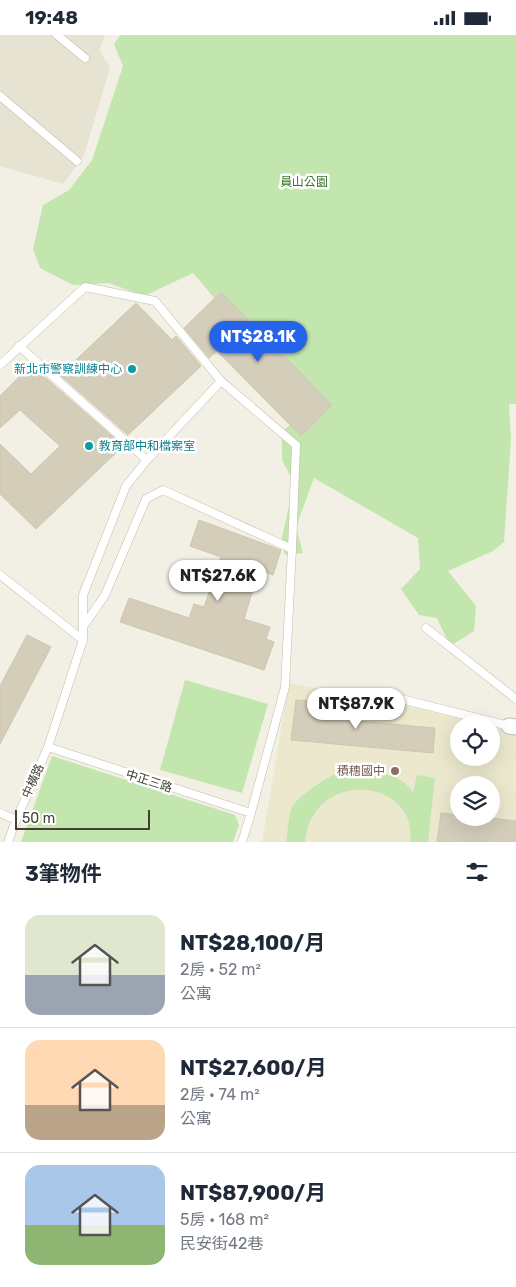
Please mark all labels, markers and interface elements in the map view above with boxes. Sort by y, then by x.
text: 19:48 [25,6,78,29]
park label: 員山公園 [280,175,328,189]
pin: NT$28.1K [206,321,310,363]
text: NT$28.1K [220,327,296,346]
place label: 新北市警察訓練中心 [14,362,122,376]
marker: 新北市警察訓練中心 [126,363,138,375]
place label: 教育部中和檔案室 [99,439,195,453]
marker: 教育部中和檔案室 [83,440,95,452]
pin: NT$27.6K [166,559,270,602]
text: NT$27.6K [180,566,256,585]
pin: NT$87.9K [304,687,408,730]
text: NT$87.9K [318,694,394,713]
map controls [450,716,500,826]
button: locate [450,716,500,766]
street label: 中橫路 [19,762,47,800]
place label: 積穗國中 [337,764,385,778]
marker: 積穗國中 [389,765,401,777]
street label: 中正三路 [124,767,174,795]
button: layers [450,776,500,826]
scale bar [15,807,150,830]
text: 50 m [22,810,55,827]
icon: filters [463,858,491,886]
text: 3筆物件 [25,861,102,886]
text: NT$28,100/月 [180,930,325,955]
icon: home [65,935,125,995]
text: 2房 · 52 m² [180,960,261,979]
text: 公寓 [180,984,212,1003]
text: NT$27,600/月 [180,1055,326,1080]
icon: home [65,1060,125,1120]
text: 2房 · 74 m² [180,1085,260,1104]
text: 公寓 [180,1109,212,1128]
text: NT$87,900/月 [180,1180,326,1205]
icon: home [65,1185,125,1245]
text: 5房 · 168 m² [180,1210,269,1229]
text: 民安街42巷 [180,1234,263,1253]

